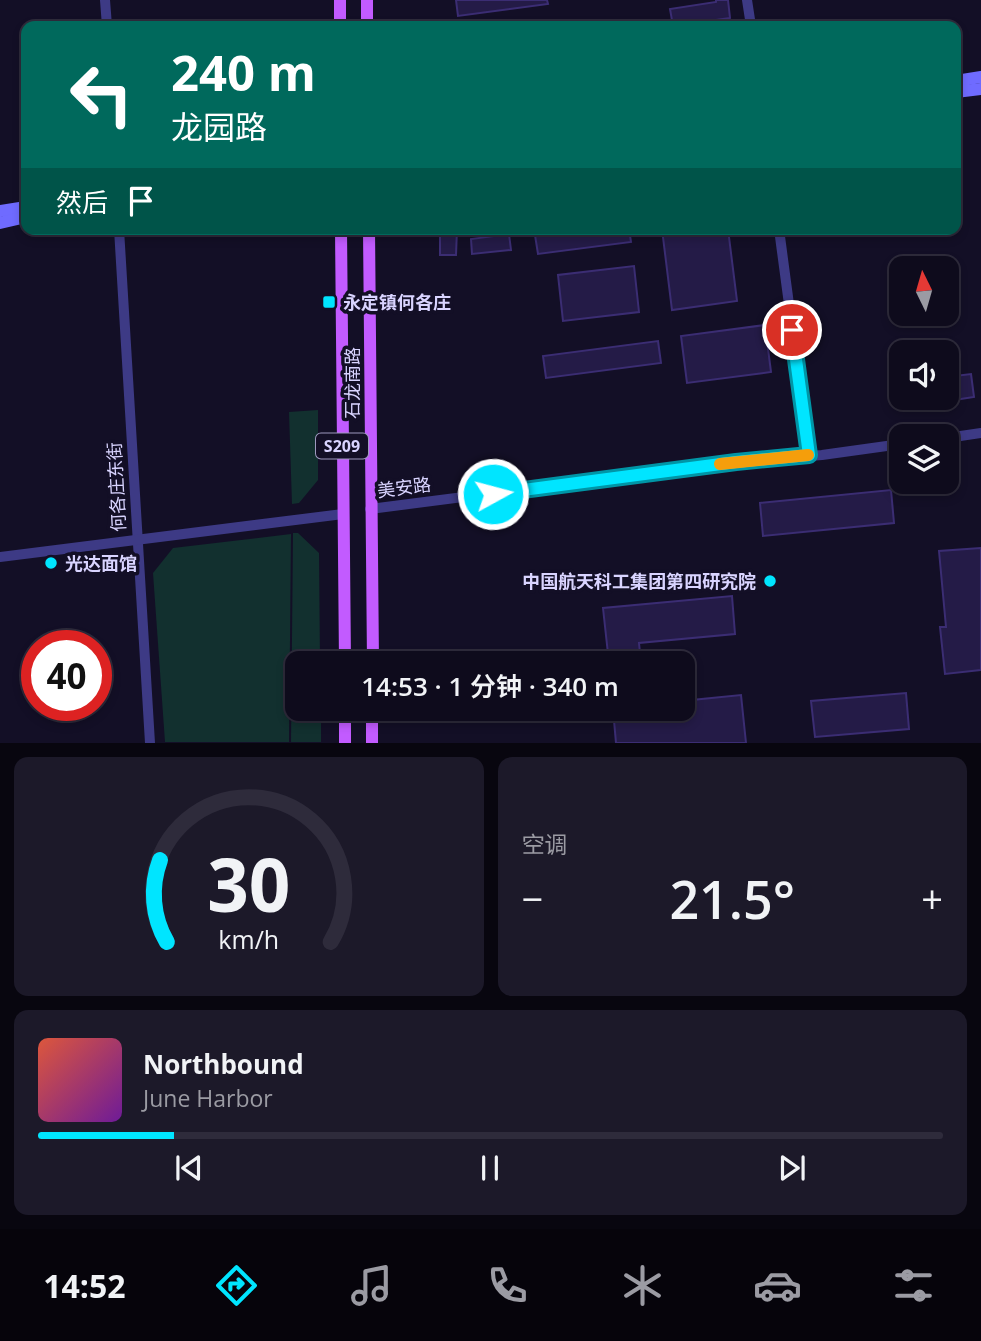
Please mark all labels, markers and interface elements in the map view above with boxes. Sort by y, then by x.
text: 240 m [171,39,316,105]
icon: left [56,49,147,140]
text: 龙园路 [171,105,267,148]
icon: arrive [122,182,160,220]
text: 然后 [56,184,108,220]
north arrow [889,256,959,326]
map controls [889,256,959,494]
place label: 永定镇何各庄 [343,290,451,314]
marker: 永定镇何各庄 [321,294,337,310]
pin [762,300,822,360]
icon: arrive [773,311,811,349]
button: sound [889,340,959,410]
street label: 石龙南路 [340,347,364,419]
button: layers [889,424,959,494]
road number: S209 [316,434,368,458]
street label: 何各庄东街 [102,441,130,533]
position arrow [456,457,530,531]
street label: 美安路 [376,472,432,502]
place label: 光达面馆 [65,551,137,575]
marker: 光达面馆 [43,555,59,571]
place label: 中国航天科工集团第四研究院 [522,569,756,593]
marker: 中国航天科工集团第四研究院 [762,573,778,589]
speed limit sign: 40 [21,630,112,721]
text: 14:53 · 1 分钟 · 340 m [361,668,619,704]
text: 空调 [522,828,568,860]
text: 30 [207,835,290,934]
text: 21.5° [669,863,795,934]
text: − [522,872,543,924]
text: + [921,872,943,924]
text: km/h [218,922,279,956]
text: Northbound [143,1046,304,1082]
text: June Harbor [143,1082,273,1114]
icon: previous [170,1149,208,1187]
icon: pause [471,1149,509,1187]
icon: next [773,1149,811,1187]
icon: directions [212,1261,261,1310]
icon: music [347,1261,396,1310]
icon: phone [483,1261,532,1310]
icon: climate [618,1261,667,1310]
icon: car [753,1261,802,1310]
icon: filters [889,1261,938,1310]
text: 14:52 [43,1264,126,1307]

